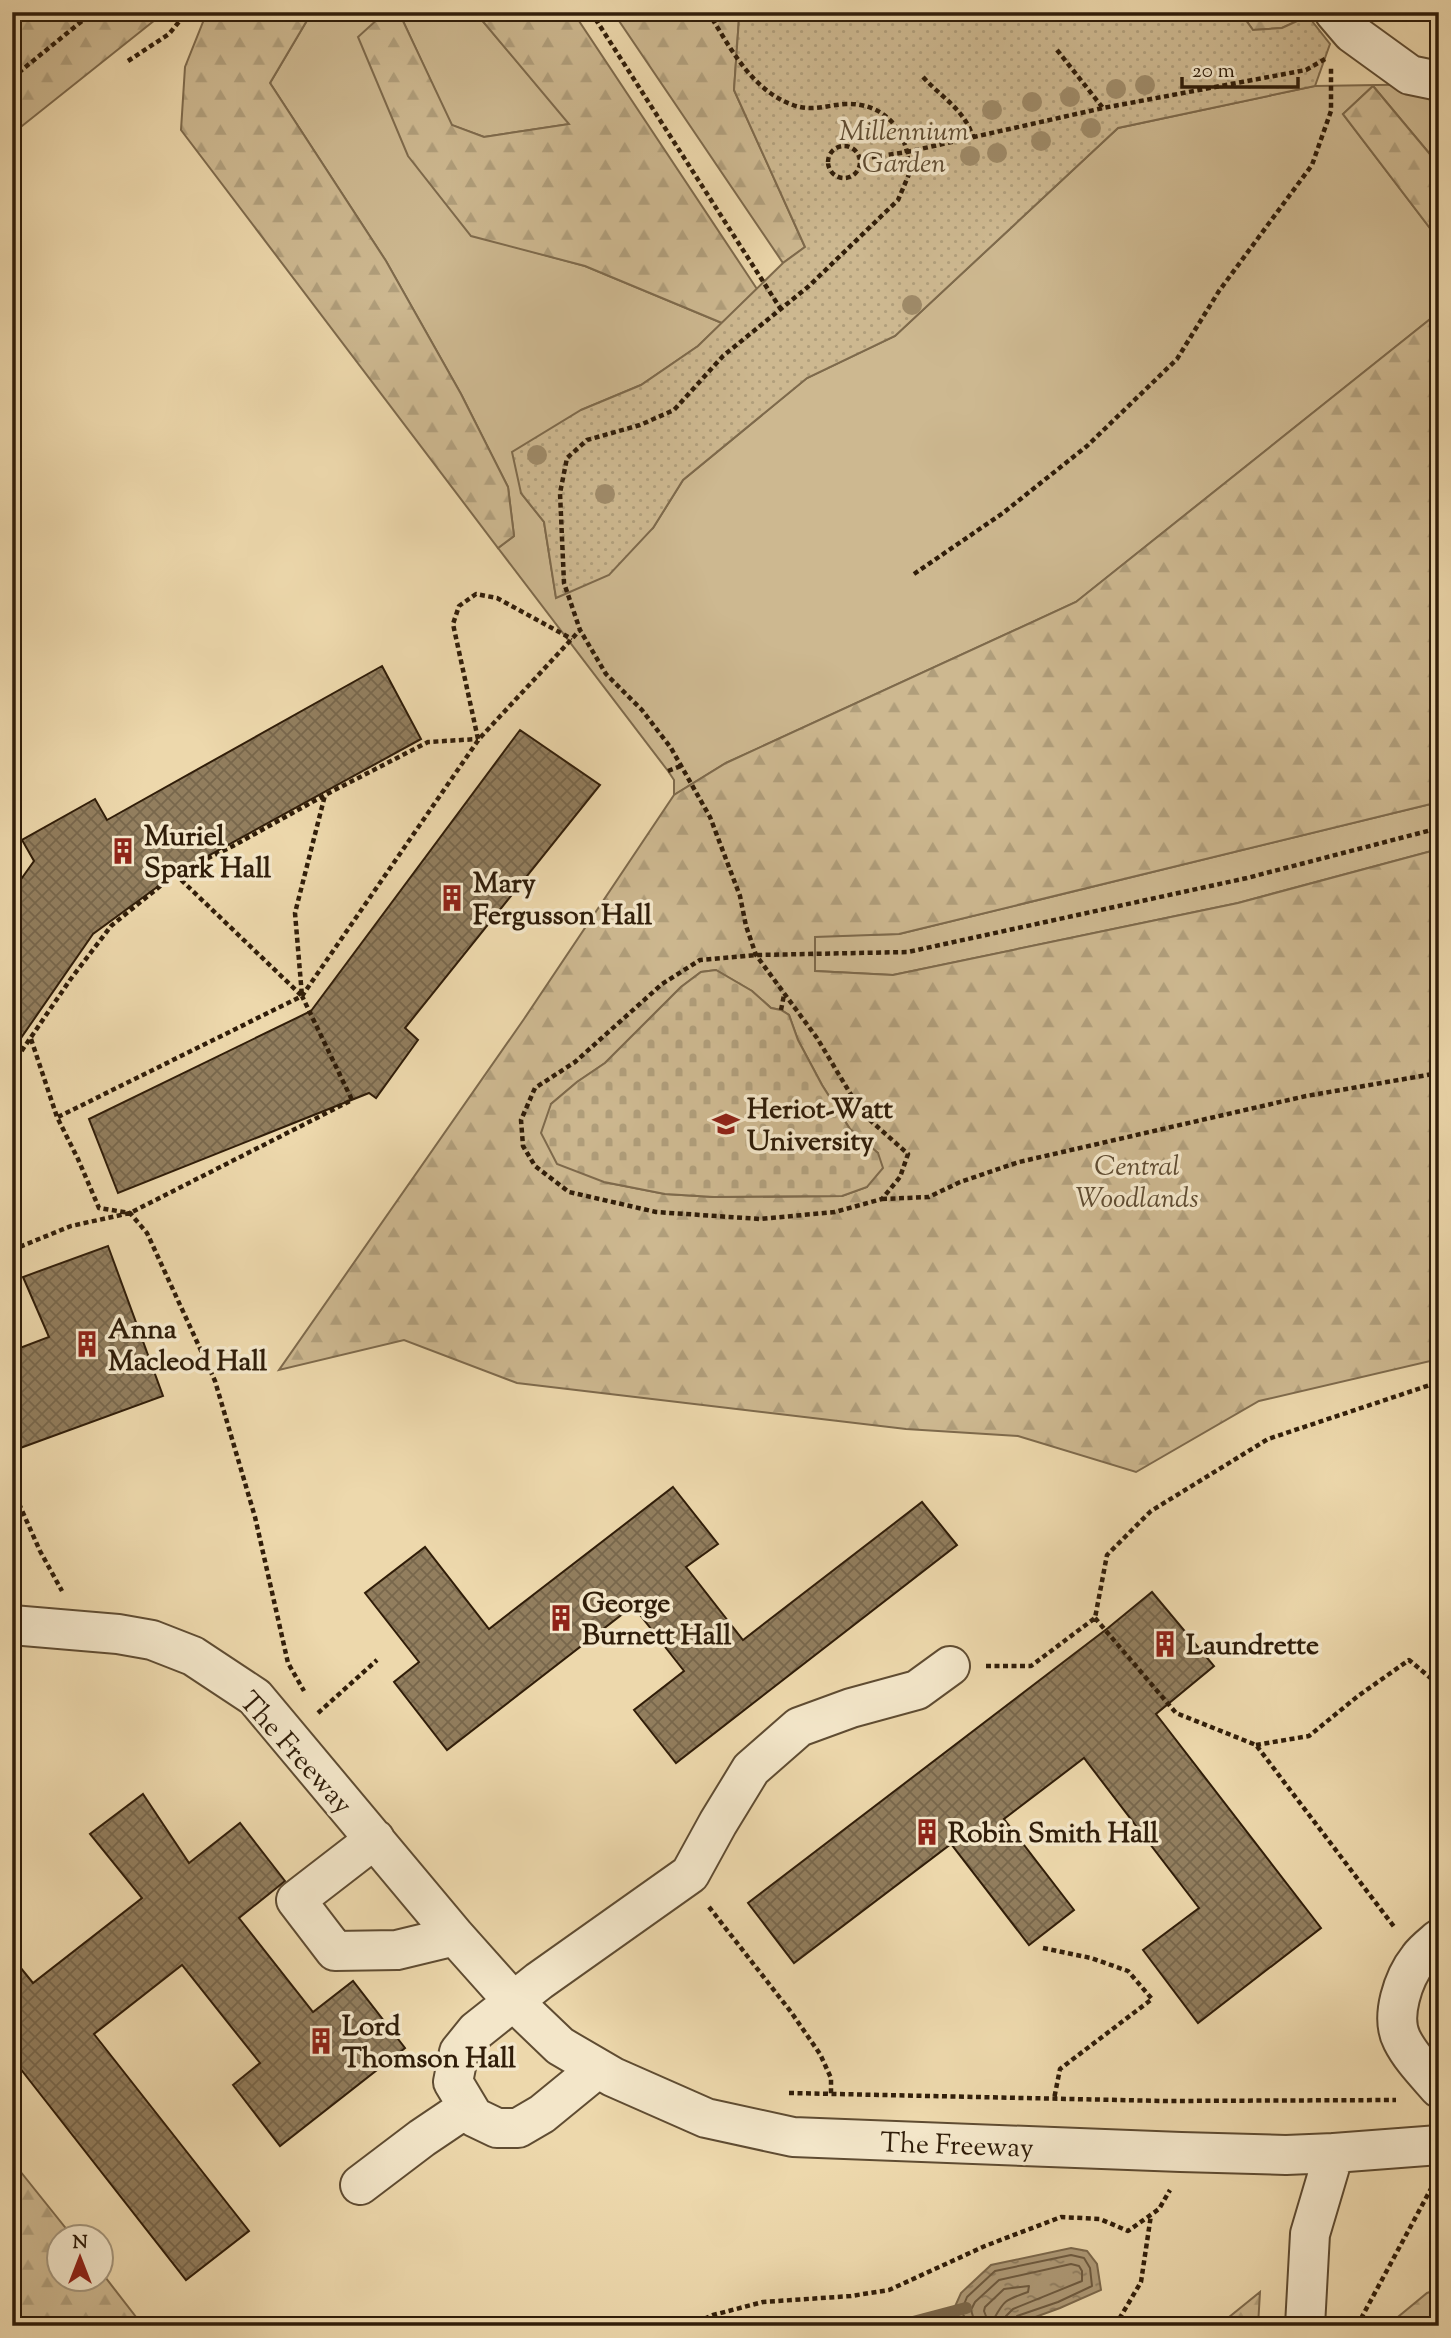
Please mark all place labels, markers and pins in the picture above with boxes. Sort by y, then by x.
place label: Muriel Spark Hall [144,818,271,890]
building icon: Muriel Spark Hall [108,836,138,866]
place label: Mary Fergusson Hall [473,865,652,937]
building icon: Mary Fergusson Hall [437,883,467,913]
place label: Heriot-Watt University [747,1091,893,1163]
school or university icon: Heriot-Watt University [711,1109,741,1139]
place label: Anna Macleod Hall [108,1311,267,1383]
building icon: Anna Macleod Hall [72,1329,102,1359]
place label: George Burnett Hall [582,1585,731,1657]
building icon: George Burnett Hall [546,1603,576,1633]
place label: Laundrette [1186,1627,1319,1667]
building icon: Laundrette [1150,1629,1180,1659]
place label: Robin Smith Hall [948,1815,1159,1855]
building icon: Robin Smith Hall [912,1817,942,1847]
place label: Lord Thomson Hall [342,2008,516,2080]
building icon: Lord Thomson Hall [306,2026,336,2056]

